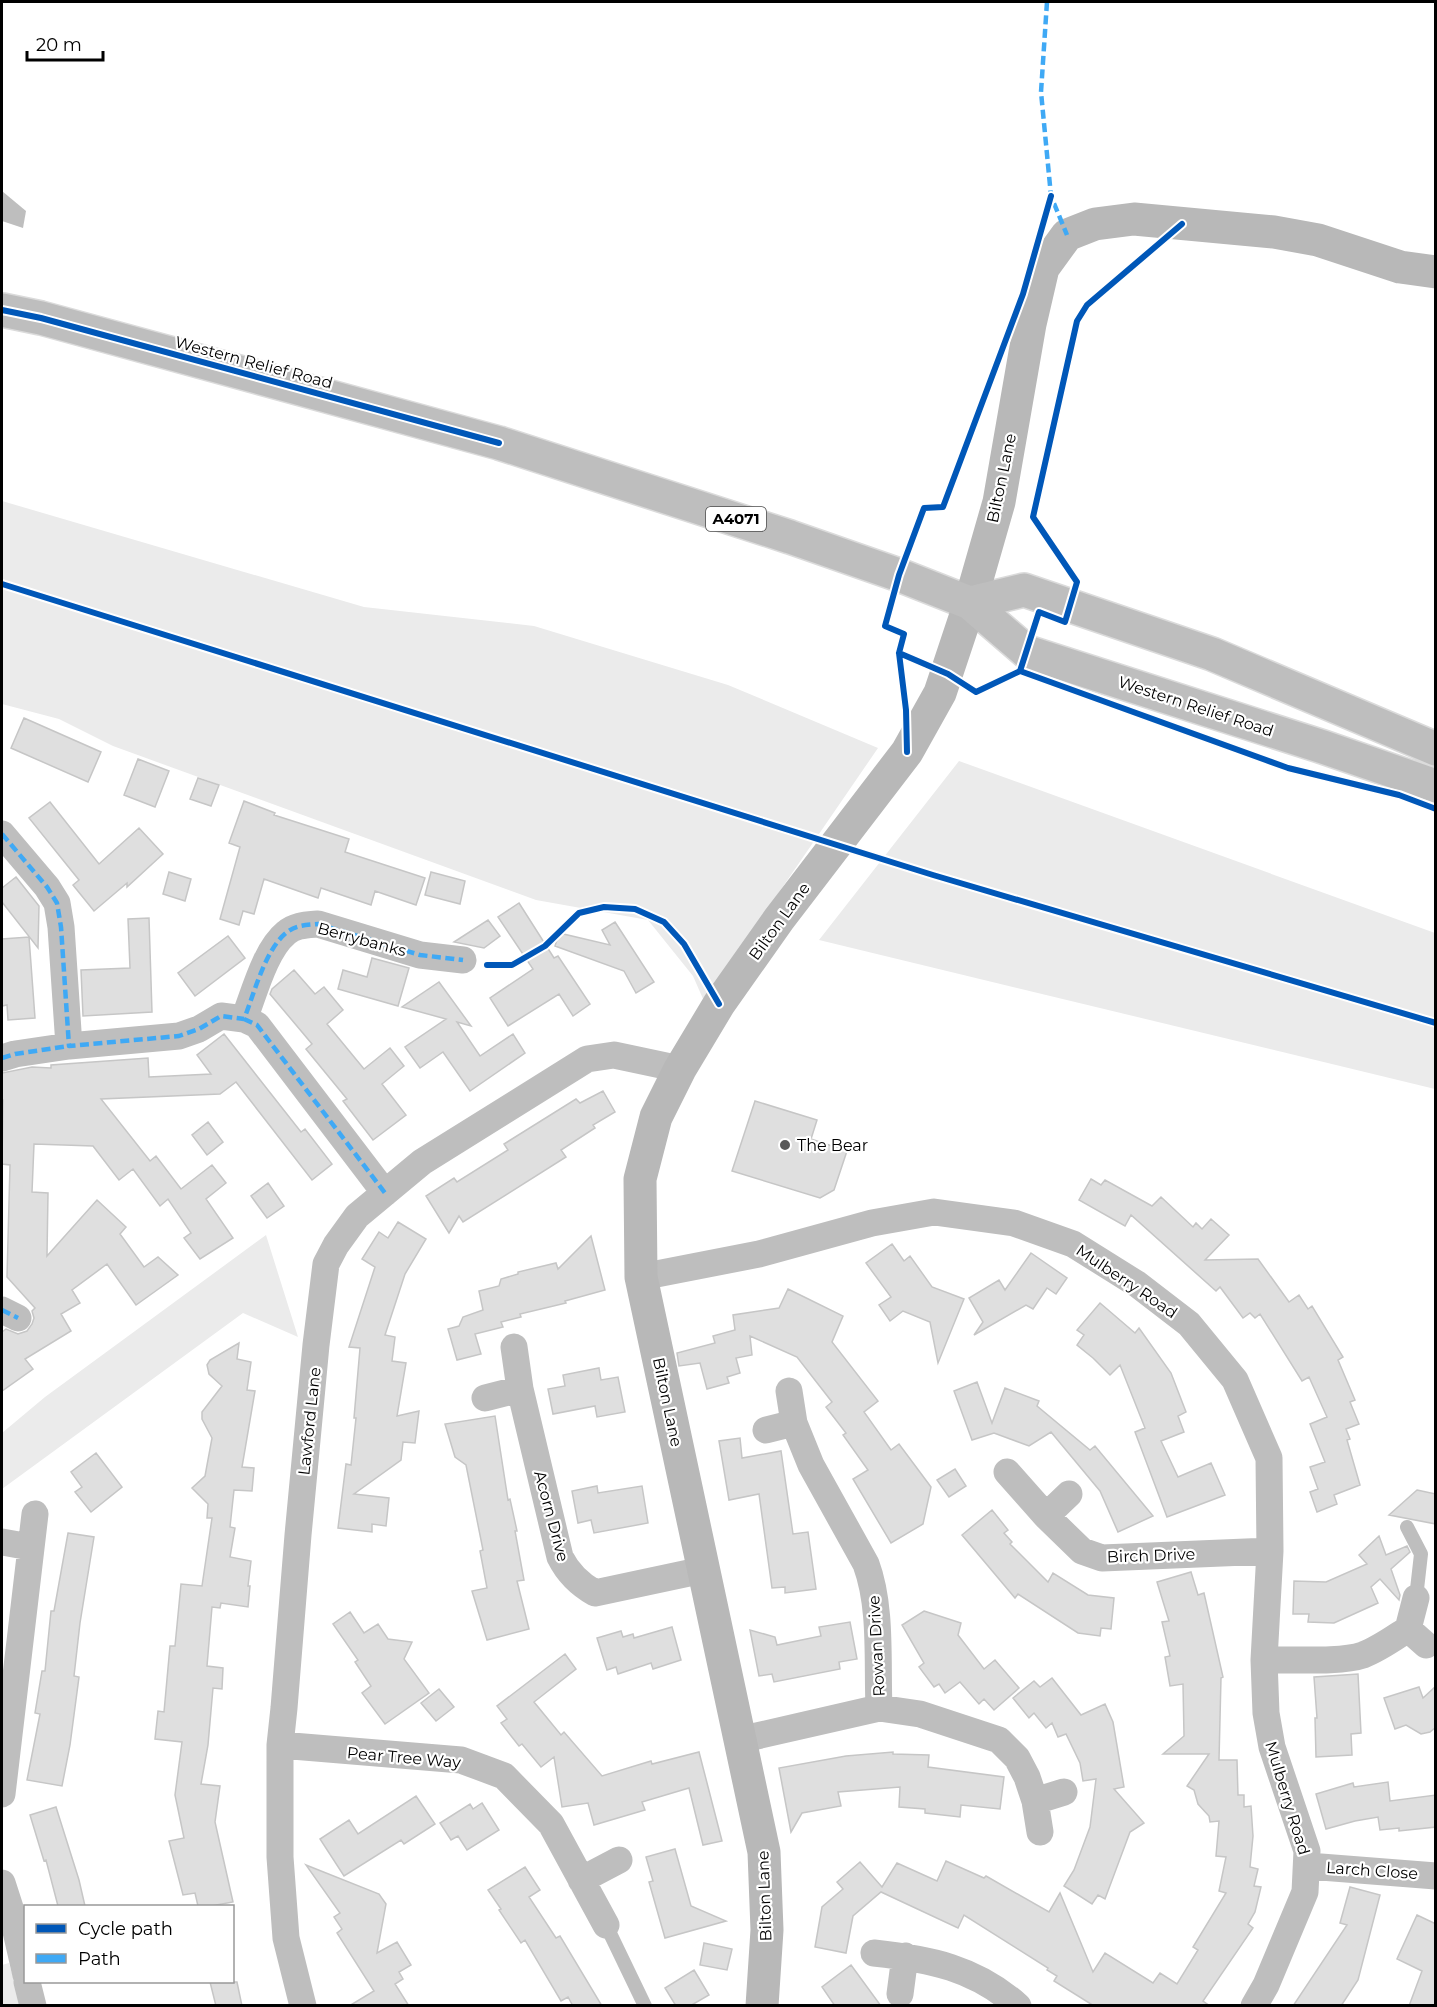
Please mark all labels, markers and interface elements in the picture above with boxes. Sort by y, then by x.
scale bar [27,24,104,62]
text: 20 m [36,34,82,56]
street label: Western Relief Road [173,332,335,393]
street label: Bilton Lane [983,432,1020,525]
road number: A4071 [706,507,766,531]
street label: Western Relief Road [1116,672,1276,741]
street label: Bilton Lane [745,879,814,964]
street label: Berrybanks [315,919,409,961]
place label: The Bear [797,1136,868,1155]
marker: The Bear [778,1138,792,1152]
street label: Mulberry Road [1072,1241,1181,1322]
street label: Bilton Lane [649,1356,686,1449]
street label: Lawford Lane [294,1366,325,1476]
street label: Acorn Drive [530,1469,573,1564]
street label: Birch Drive [1107,1544,1196,1567]
street label: Rowan Drive [864,1595,889,1697]
street label: Mulberry Road [1261,1739,1314,1857]
street label: Pear Tree Way [346,1743,462,1772]
street label: Bilton Lane [753,1850,776,1942]
street label: Larch Close [1325,1858,1419,1883]
legend [24,1905,234,1983]
text: Cycle path [78,1918,173,1940]
text: Path [78,1948,121,1970]

